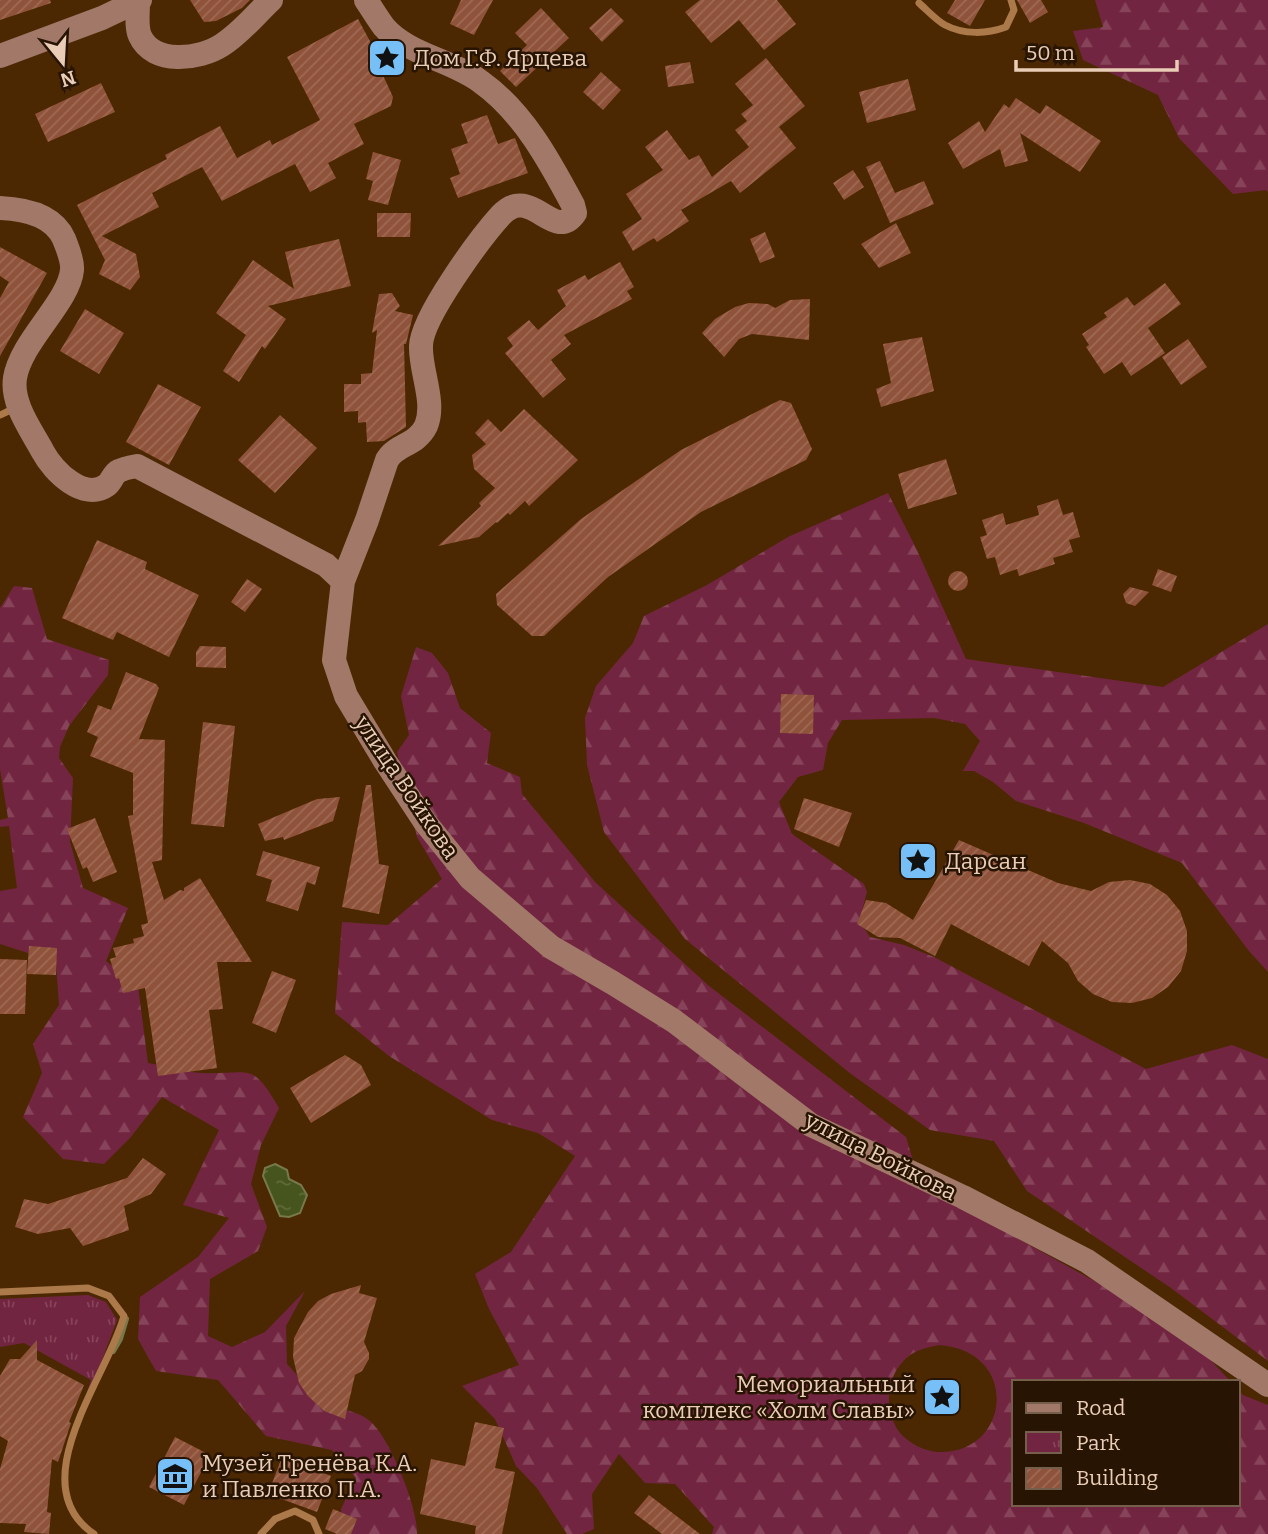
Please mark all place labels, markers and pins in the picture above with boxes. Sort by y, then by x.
place icon: Дом Г.Ф. Ярцева [366,37,408,79]
place label: Дом Г.Ф. Ярцева [414,44,588,72]
place icon: Дарсан [897,840,939,882]
place label: Дарсан [945,847,1026,875]
place label: Мемориальный комплекс «Холм Славы» [643,1370,915,1424]
place icon: Мемориальный комплекс «Холм Славы» [921,1376,963,1418]
place label: Музей Тренёва К.А. и Павленко П.А. [202,1449,417,1503]
museum icon: Музей Тренёва К.А. и Павленко П.А. [154,1455,196,1497]

